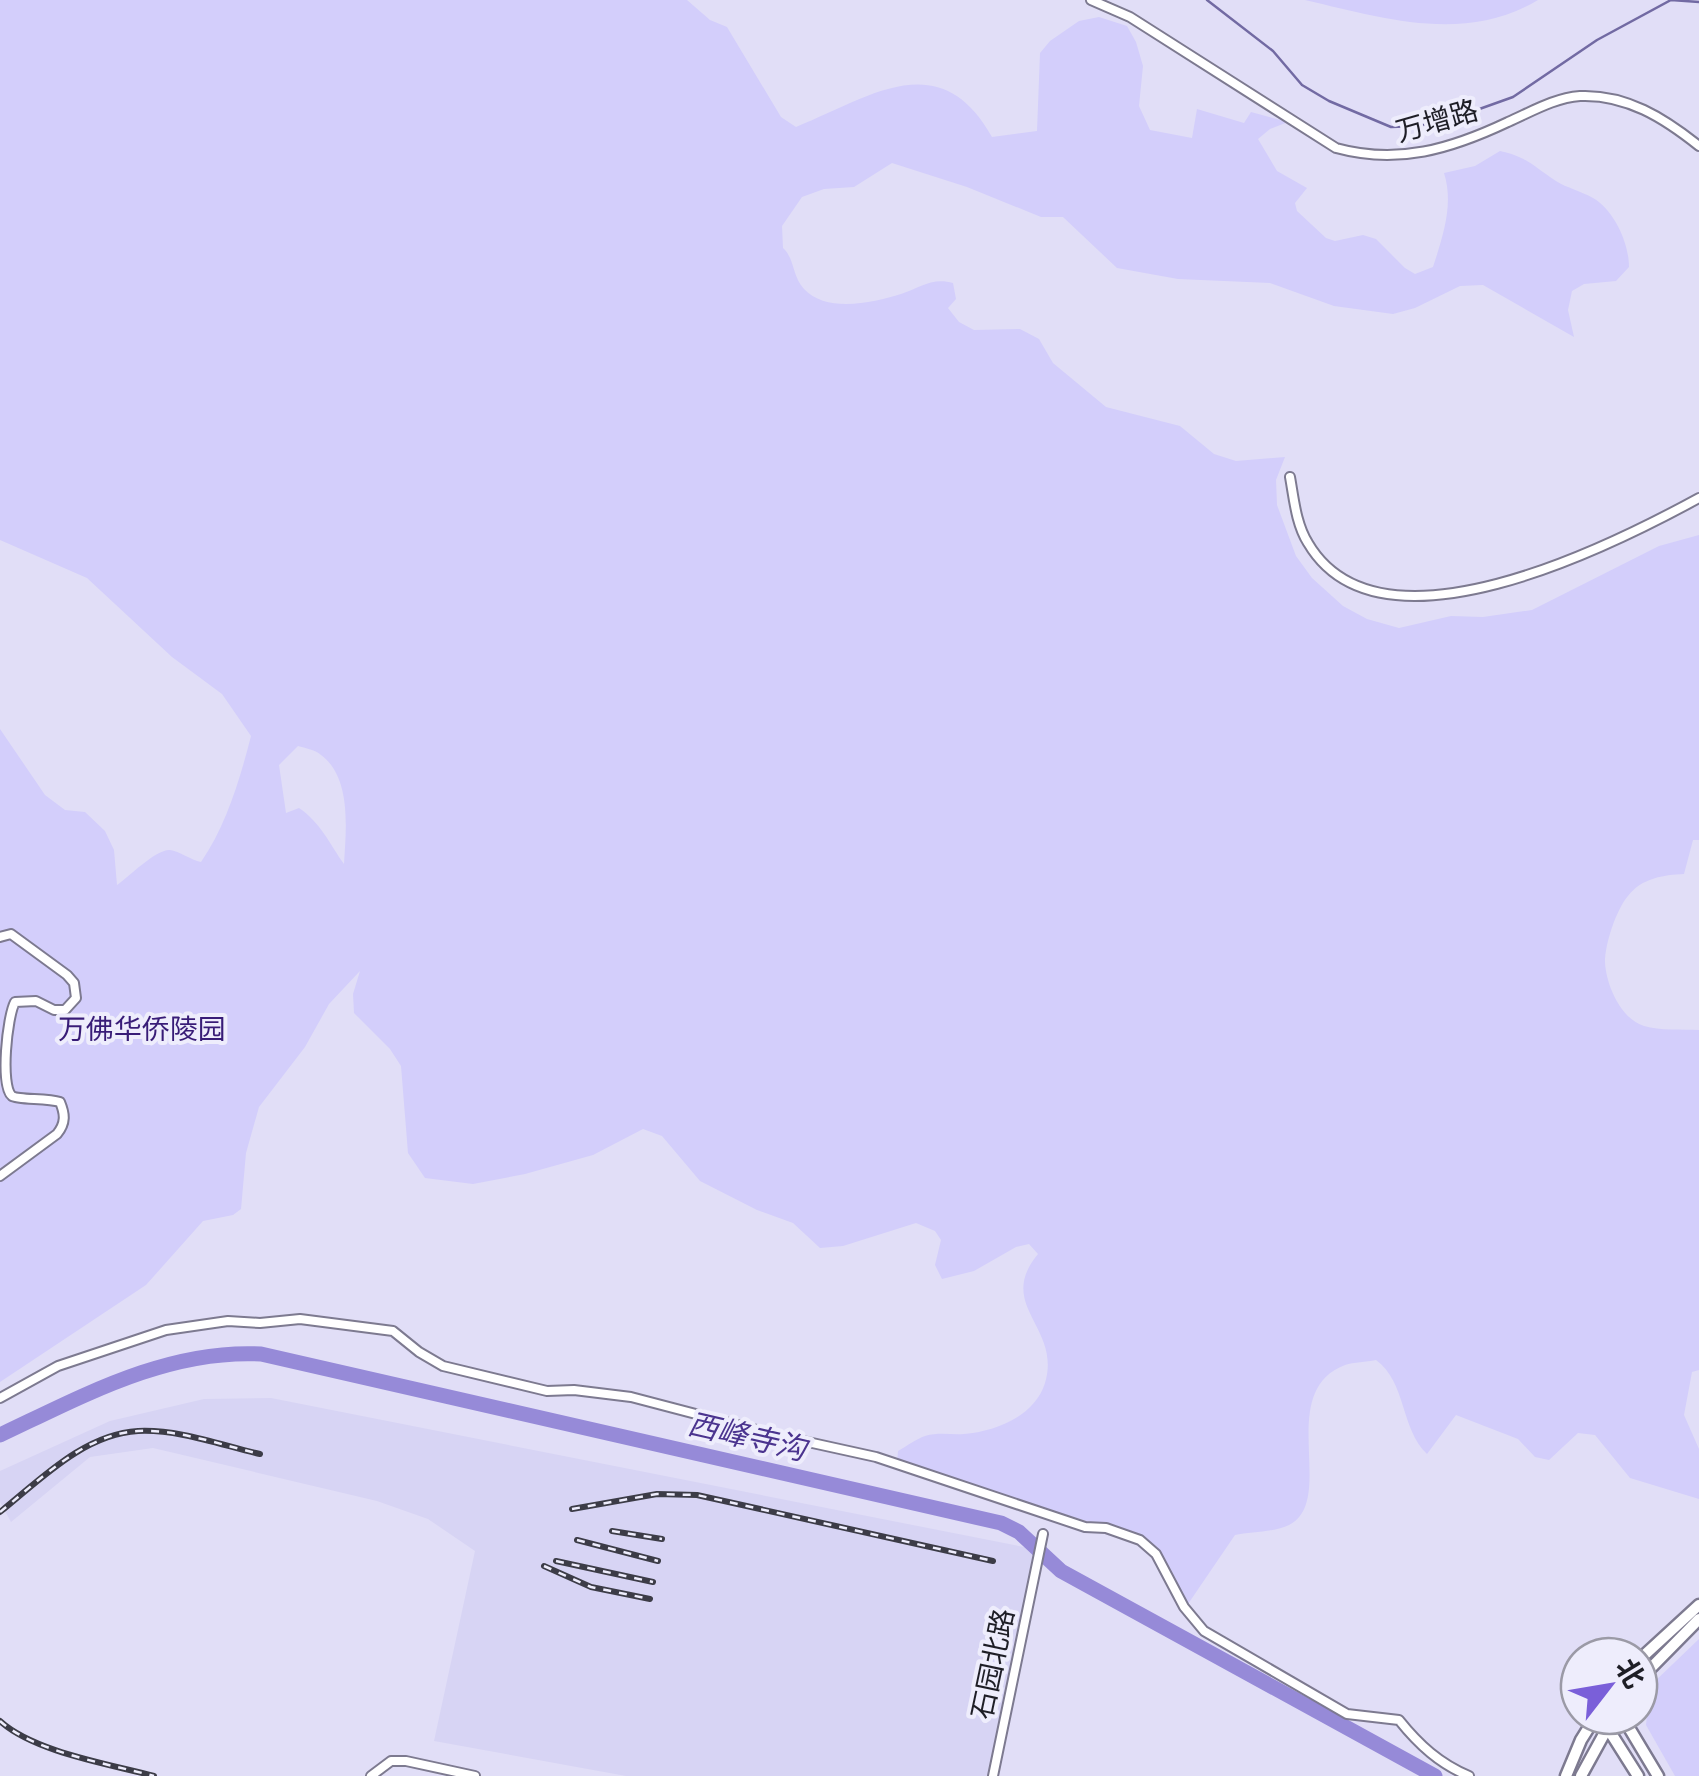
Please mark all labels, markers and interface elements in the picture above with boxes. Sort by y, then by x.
street label: 万增路 [1392,94,1482,148]
park label: 万佛华侨陵园 [58,1013,226,1046]
water label: 西峰寺沟 [684,1406,812,1469]
street label: 石园北路 [965,1606,1021,1722]
north arrow [1559,1636,1659,1736]
text: 北 [1609,1653,1651,1694]

